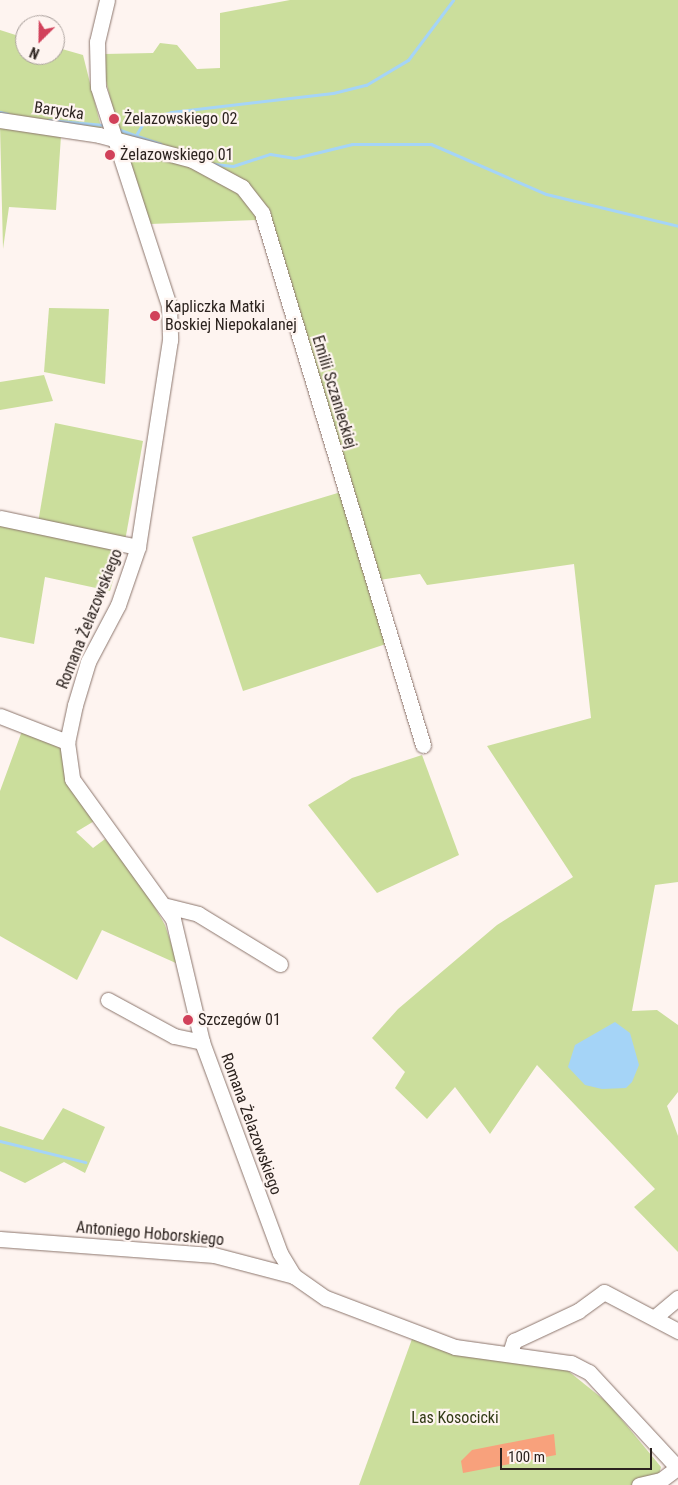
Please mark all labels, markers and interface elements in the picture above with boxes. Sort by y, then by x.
north arrow [15,15,65,65]
text: N [27,44,42,62]
street label: Barycka [33,98,85,124]
place label: Żelazowskiego 02 [124,109,237,129]
marker: Żelazowskiego 02 [108,113,120,125]
place label: Żelazowskiego 01 [120,145,233,165]
marker: Żelazowskiego 01 [104,149,116,161]
place label: Kapliczka Matki Boskiej Niepokalanej [165,297,297,335]
marker: Kapliczka Matki Boskiej Niepokalanej [149,310,161,322]
street label: Emilii Sczanieckiej [308,333,360,451]
street label: Romana Żelazowskiego [53,546,127,692]
place label: Szczegów 01 [198,1010,281,1030]
marker: Szczegów 01 [182,1014,194,1026]
street label: Romana Żelazowskiego [216,1051,286,1197]
street label: Antoniego Hoborskiego [75,1218,225,1250]
park label: Las Kosocicki [411,1408,499,1428]
scale bar [503,1438,656,1470]
text: 100 m [508,1448,545,1466]

